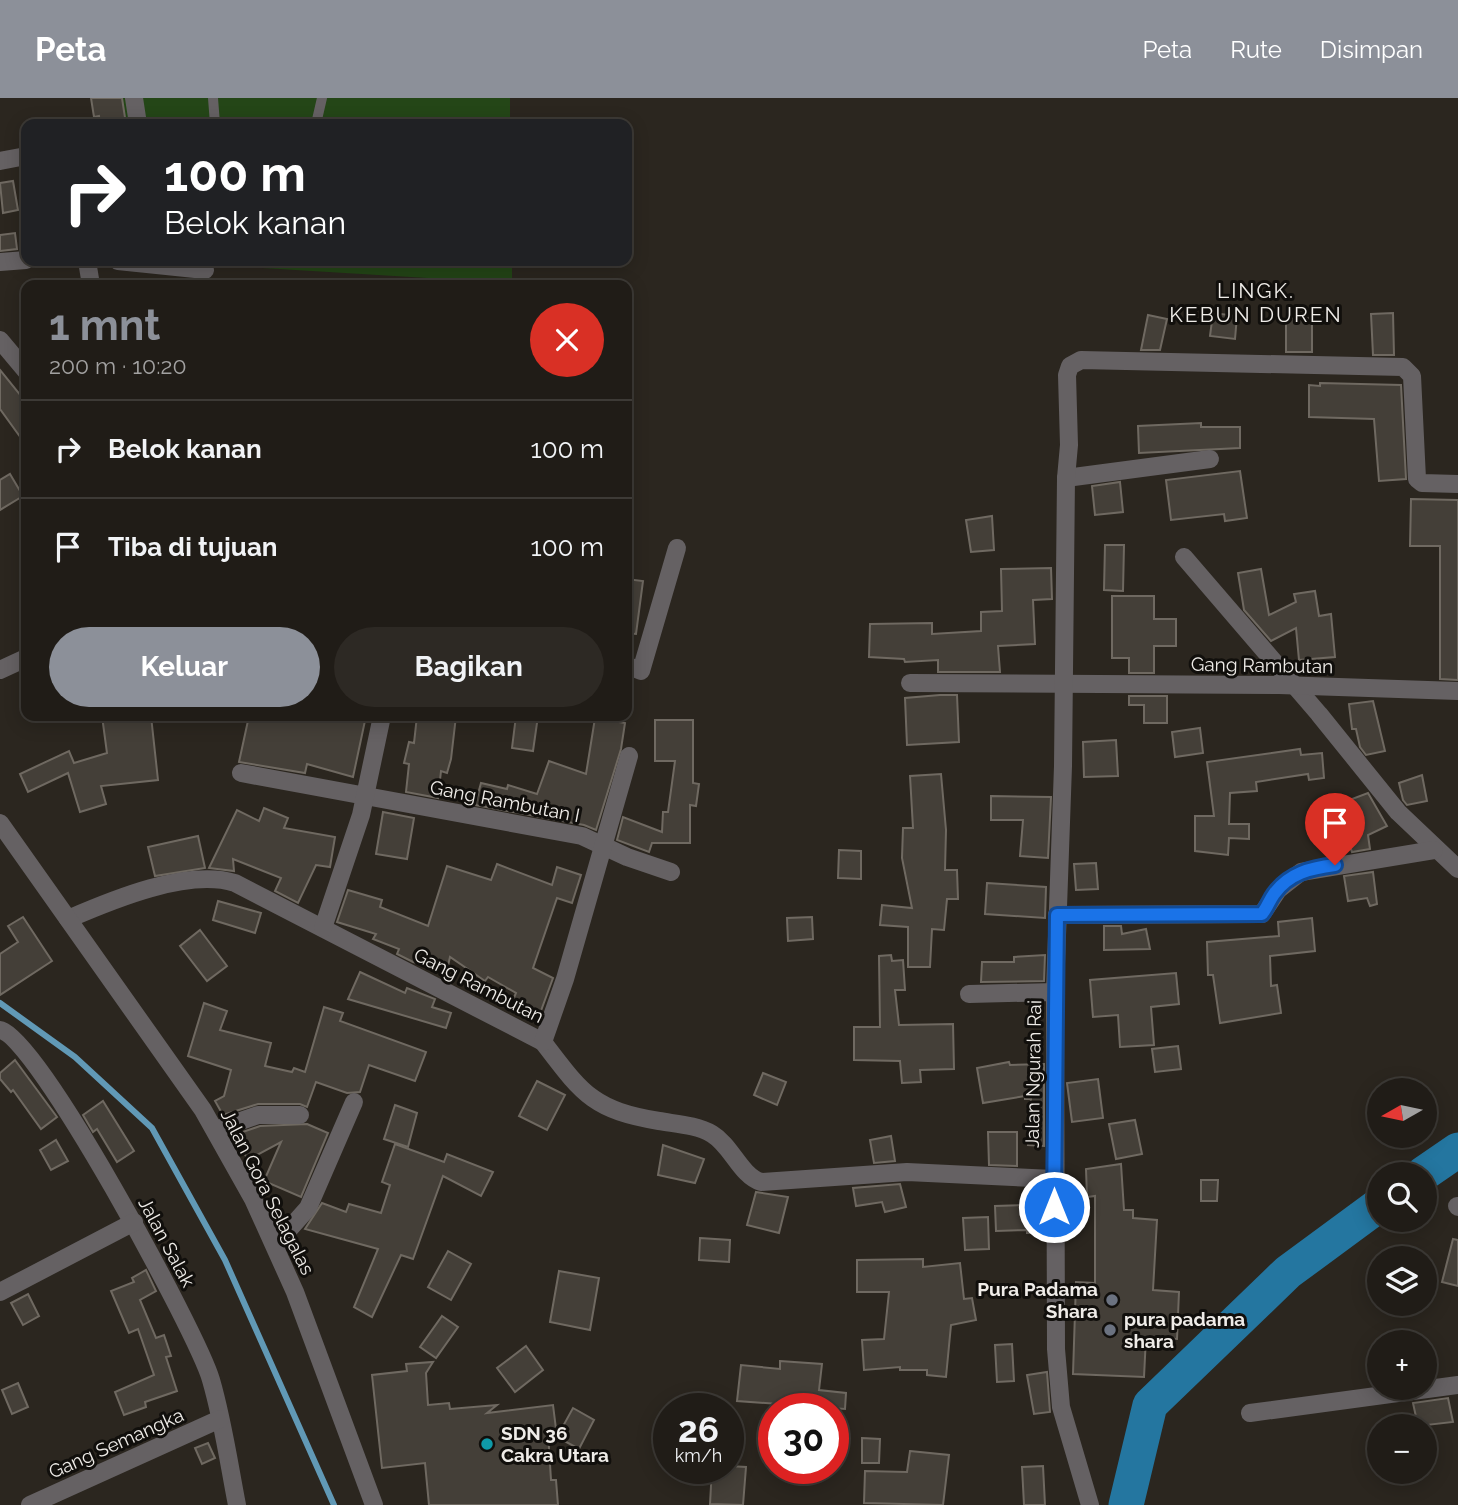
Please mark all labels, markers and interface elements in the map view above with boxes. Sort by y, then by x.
text: Peta [35,30,106,69]
text: Peta [1142,35,1192,64]
text: Rute [1230,35,1282,64]
text: Disimpan [1320,35,1423,64]
text: 100 m [164,145,306,202]
icon: right [49,147,140,238]
text: Belok kanan [164,204,346,241]
district label: LINGK. KEBUN DUREN [1169,278,1343,327]
text: 1 mnt [49,301,160,350]
button: close [530,303,604,377]
text: 200 m · 10:20 [49,352,187,379]
icon: right [49,430,87,468]
text: Belok kanan [108,434,262,464]
text: 100 m [531,434,604,464]
icon: arrive [49,528,87,566]
text: Tiba di tujuan [108,532,278,562]
text: 100 m [531,532,604,562]
button: Keluar [49,627,320,707]
button: Bagikan [334,627,604,707]
street label: Gang Rambutan [1191,653,1333,677]
street label: Gang Rambutan I [428,776,582,826]
pin [1305,793,1365,865]
icon: arrive [1316,804,1354,842]
street label: Gang Rambutan [411,943,547,1027]
street label: Jalan Ngurah Rai [1021,1000,1045,1148]
north arrow [1367,1078,1437,1148]
map controls [1367,1078,1437,1484]
street label: Jalan Gora Selagalas [217,1106,319,1278]
button: search [1367,1162,1437,1232]
position arrow [1017,1170,1091,1244]
street label: Jalan Salak [134,1193,200,1291]
button: layers [1367,1246,1437,1316]
place label: Pura Padama Shara [977,1278,1098,1322]
marker: Pura Padama Shara [1104,1292,1120,1308]
place label: pura padama shara [1124,1308,1245,1352]
marker: pura padama shara [1102,1322,1118,1338]
button: + [1367,1330,1437,1400]
speed limit sign: 30 [758,1393,849,1484]
street label: Gang Semangka [45,1403,187,1483]
text: 26 [678,1409,719,1450]
button: − [1367,1414,1437,1484]
place label: SDN 36 Cakra Utara [501,1422,609,1466]
marker: SDN 36 Cakra Utara [479,1436,495,1452]
text: km/h [675,1445,722,1466]

